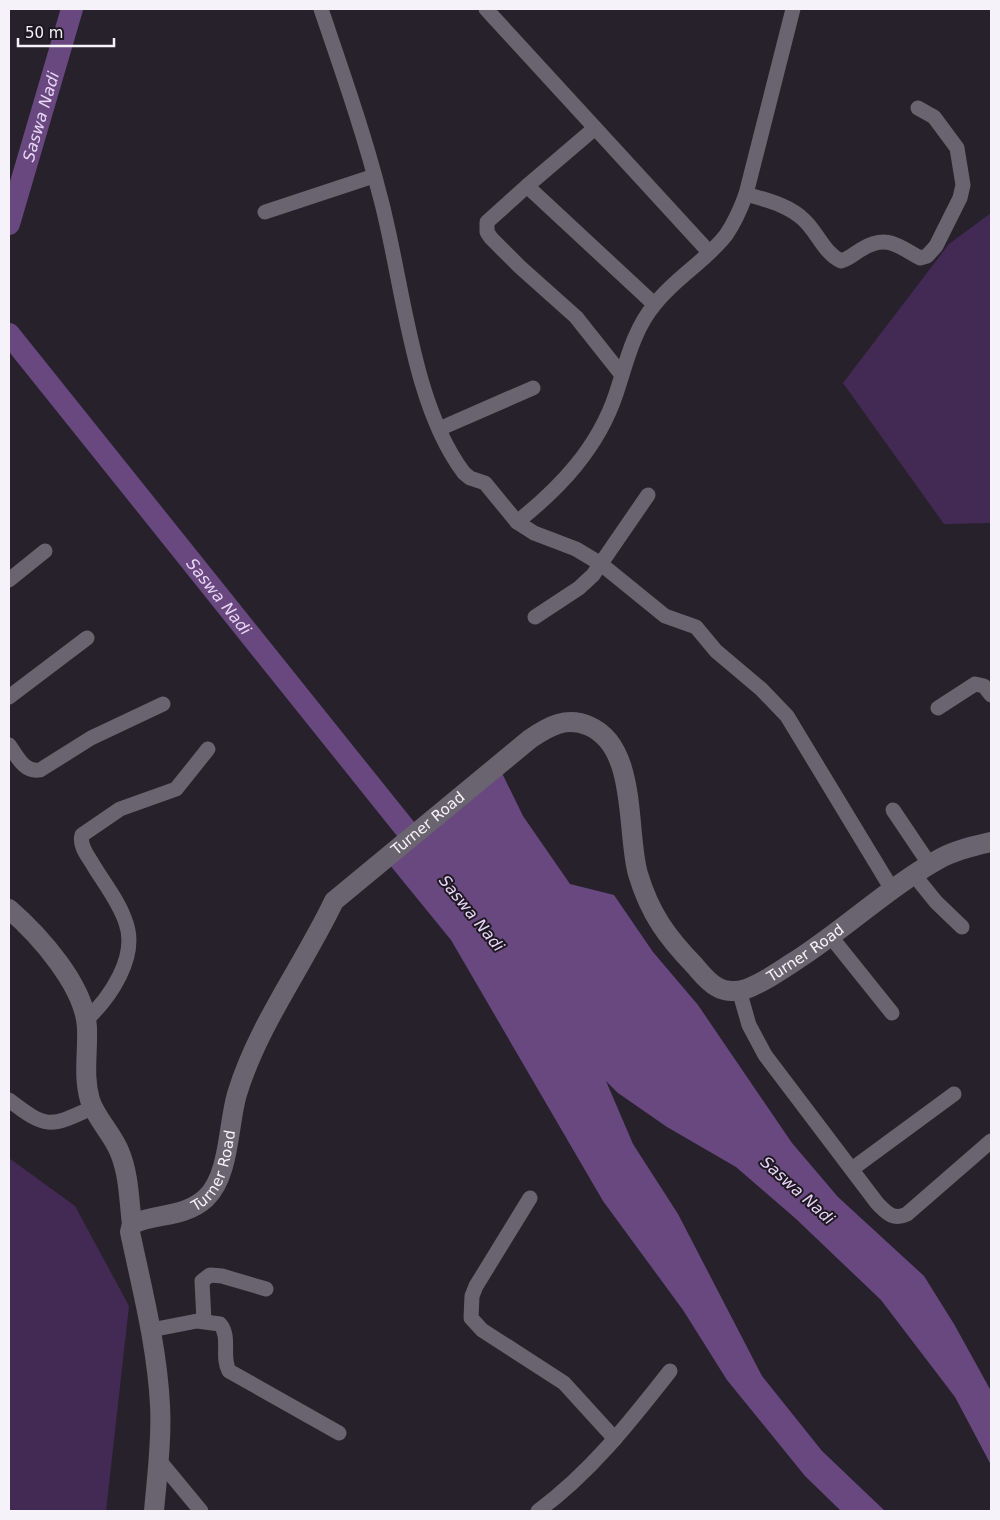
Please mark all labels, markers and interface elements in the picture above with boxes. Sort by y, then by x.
scale bar [18,15,114,47]
text: 50 m [25,24,63,42]
water label: Saswa Nadi [19,69,63,164]
water label: Saswa Nadi [182,554,255,639]
street label: Turner Road [387,788,468,859]
water label: Saswa Nadi [435,871,508,956]
street label: Turner Road [763,920,848,986]
street label: Turner Road [187,1129,239,1216]
water label: Saswa Nadi [757,1152,839,1229]

